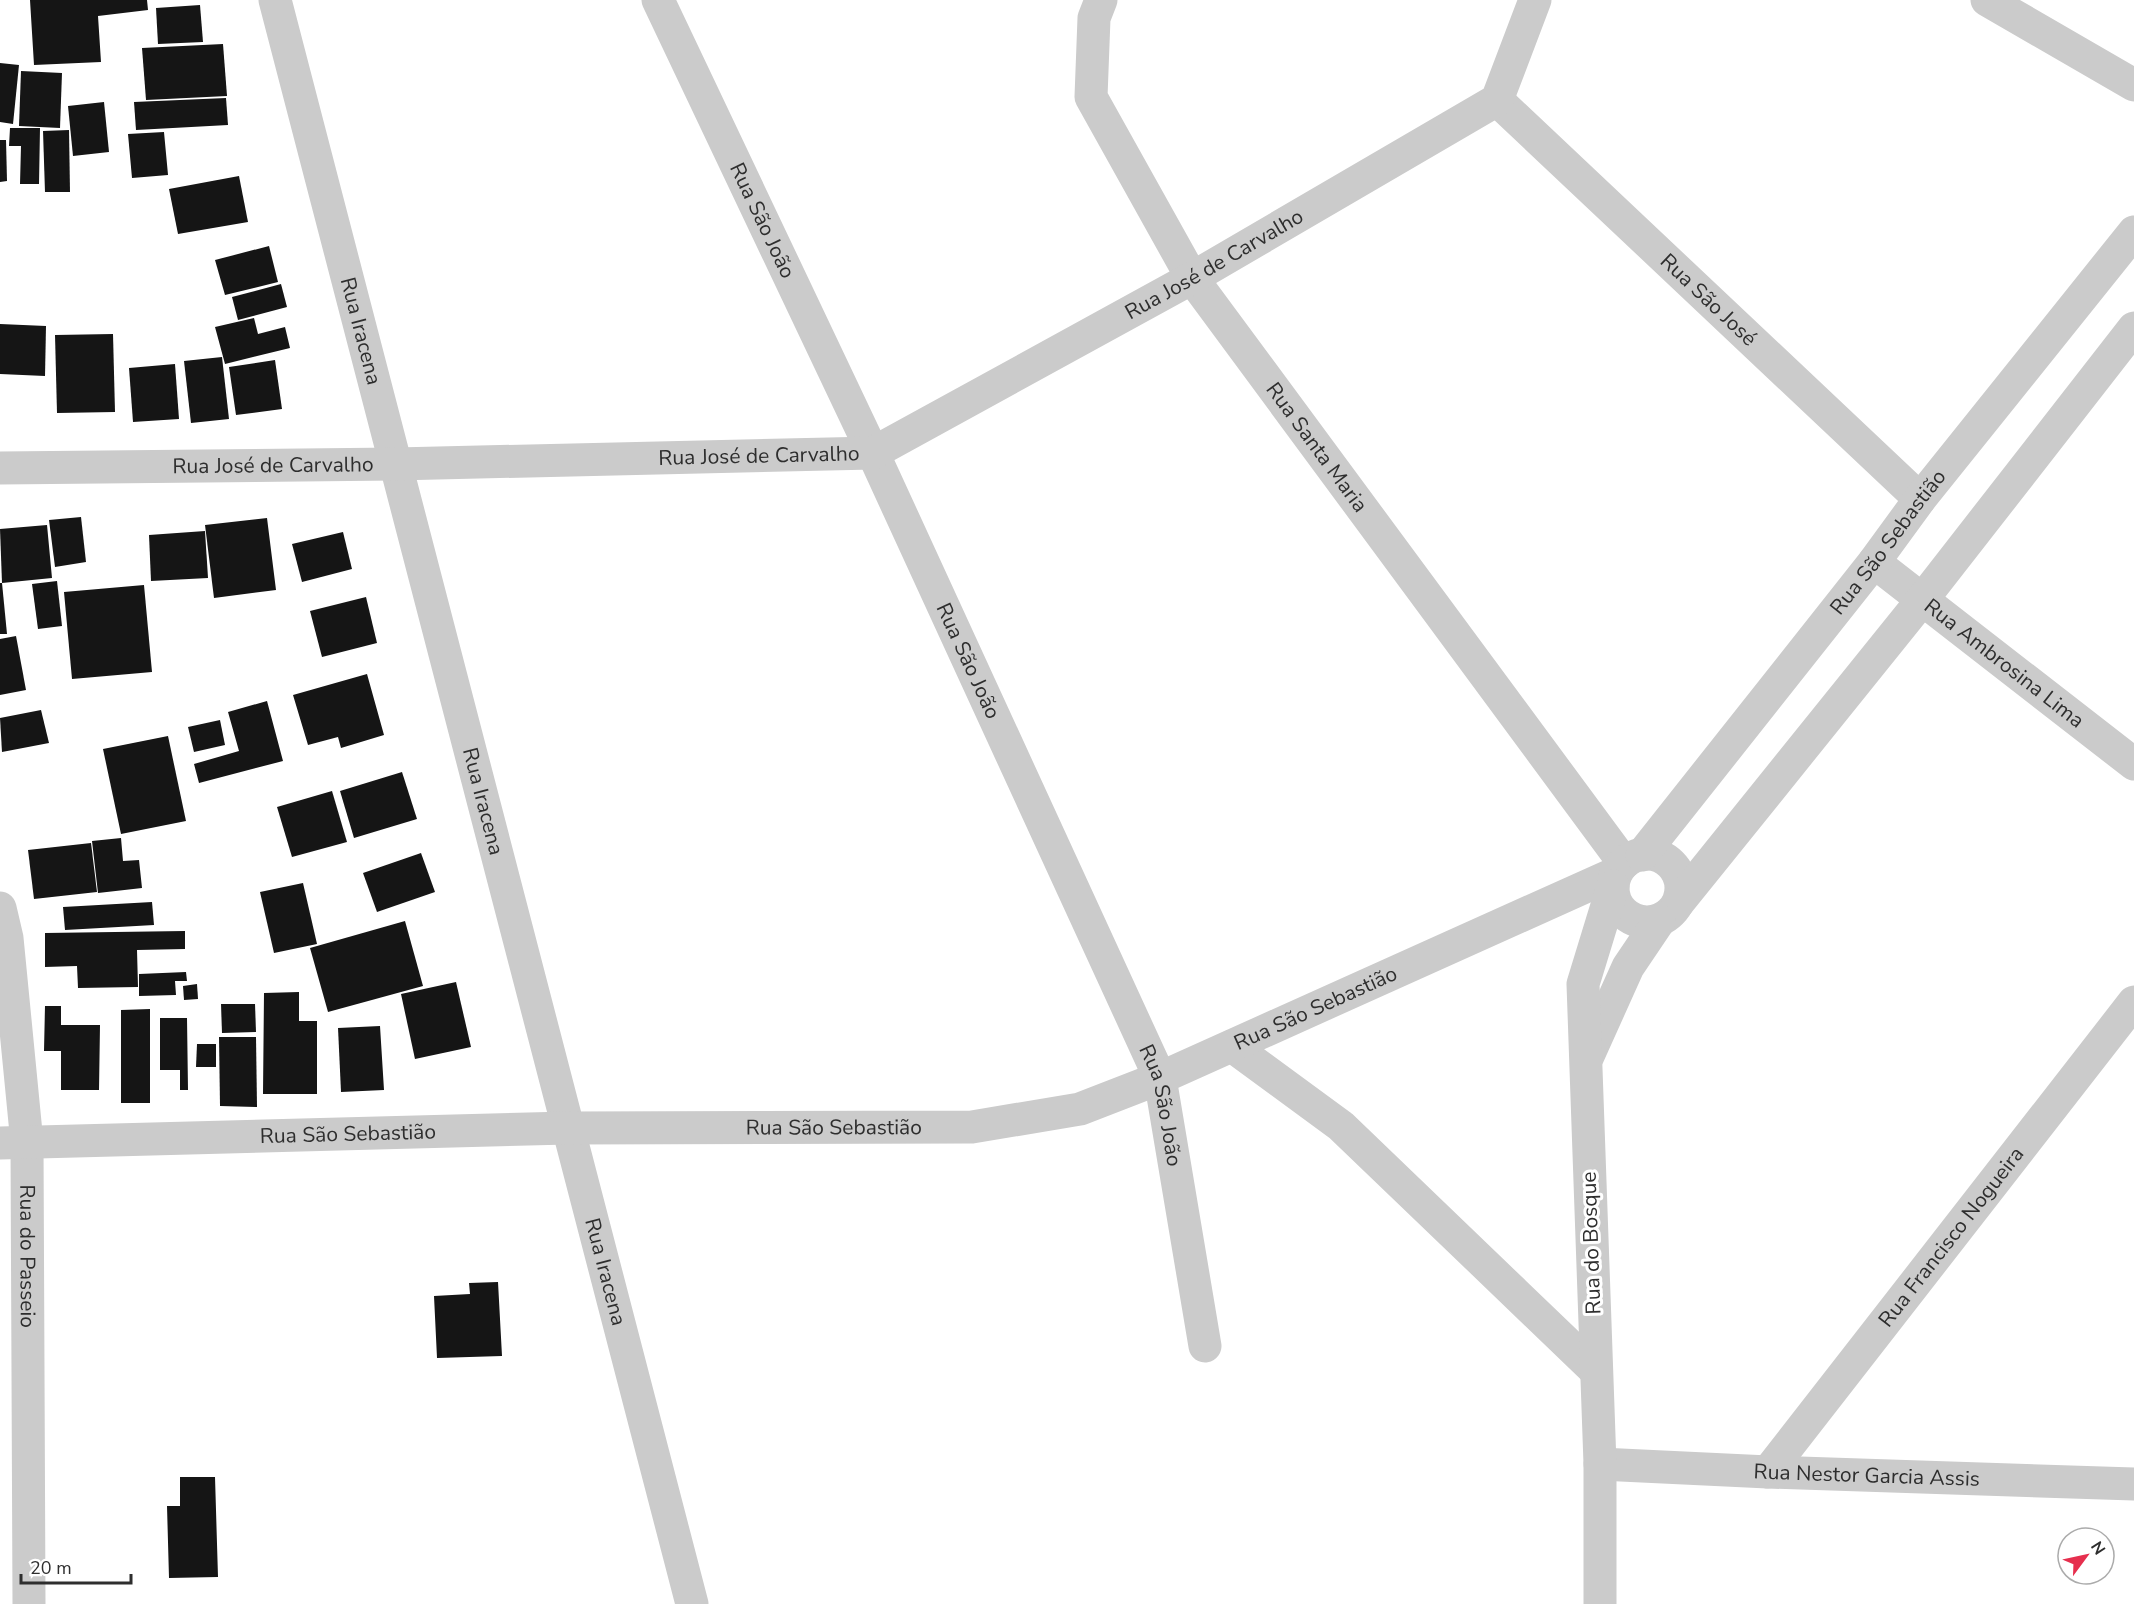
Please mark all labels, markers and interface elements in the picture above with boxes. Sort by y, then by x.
street label: Rua São João [723,158,802,283]
street label: Rua José de Carvalho [1120,202,1308,326]
street label: Rua São José [1654,247,1763,352]
street label: Rua Iracena [334,274,388,388]
street label: Rua Santa Maria [1260,377,1374,518]
street label: Rua José de Carvalho [658,439,860,472]
street label: Rua José de Carvalho [172,450,374,480]
street label: Rua São Sebastião [1823,463,1952,621]
street label: Rua Ambrosina Lima [1918,592,2090,734]
street label: Rua São João [930,598,1007,723]
street label: Rua Iracena [456,745,511,858]
street label: Rua São Sebastião [1229,959,1402,1057]
street label: Rua São João [1132,1040,1189,1168]
street label: Rua São Sebastião [746,1113,922,1142]
street label: Rua São Sebastião [259,1117,436,1150]
street label: Rua Francisco Nogueira [1872,1141,2030,1333]
street label: Rua do Bosque [1575,1171,1607,1315]
street label: Rua do Passeio [13,1184,42,1328]
street label: Rua Iracena [578,1215,633,1329]
street label: Rua Nestor Garcia Assis [1753,1457,1980,1493]
north arrow [2056,1526,2116,1586]
text: N [2085,1537,2110,1559]
scale bar [21,1547,130,1585]
text: 20 m [30,1556,72,1580]

